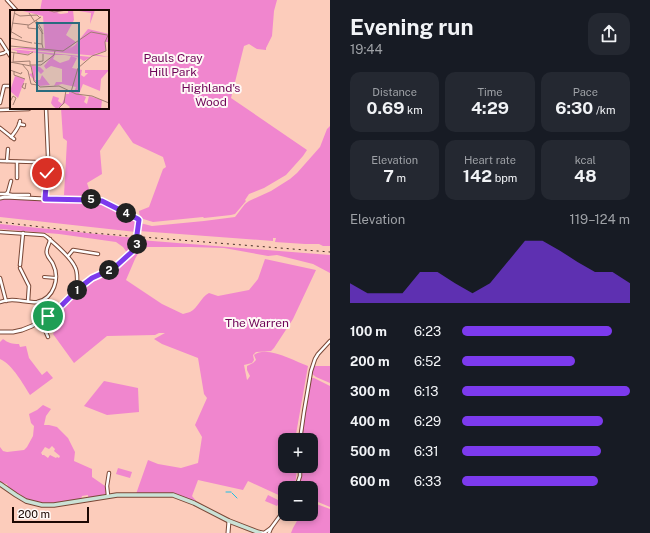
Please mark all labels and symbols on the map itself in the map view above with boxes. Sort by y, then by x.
inset map [10,10,109,109]
park label: Pauls Cray Hill Park [143,51,203,79]
park label: Highland's Wood [182,81,240,109]
pin [30,156,64,190]
pin: 5 [81,189,101,209]
pin: 4 [116,203,136,223]
pin: 3 [127,234,147,254]
pin: 2 [99,260,119,280]
pin: 1 [67,280,87,300]
pin [31,299,65,333]
park label: The Warren [225,316,289,330]
scale bar [12,505,89,524]

